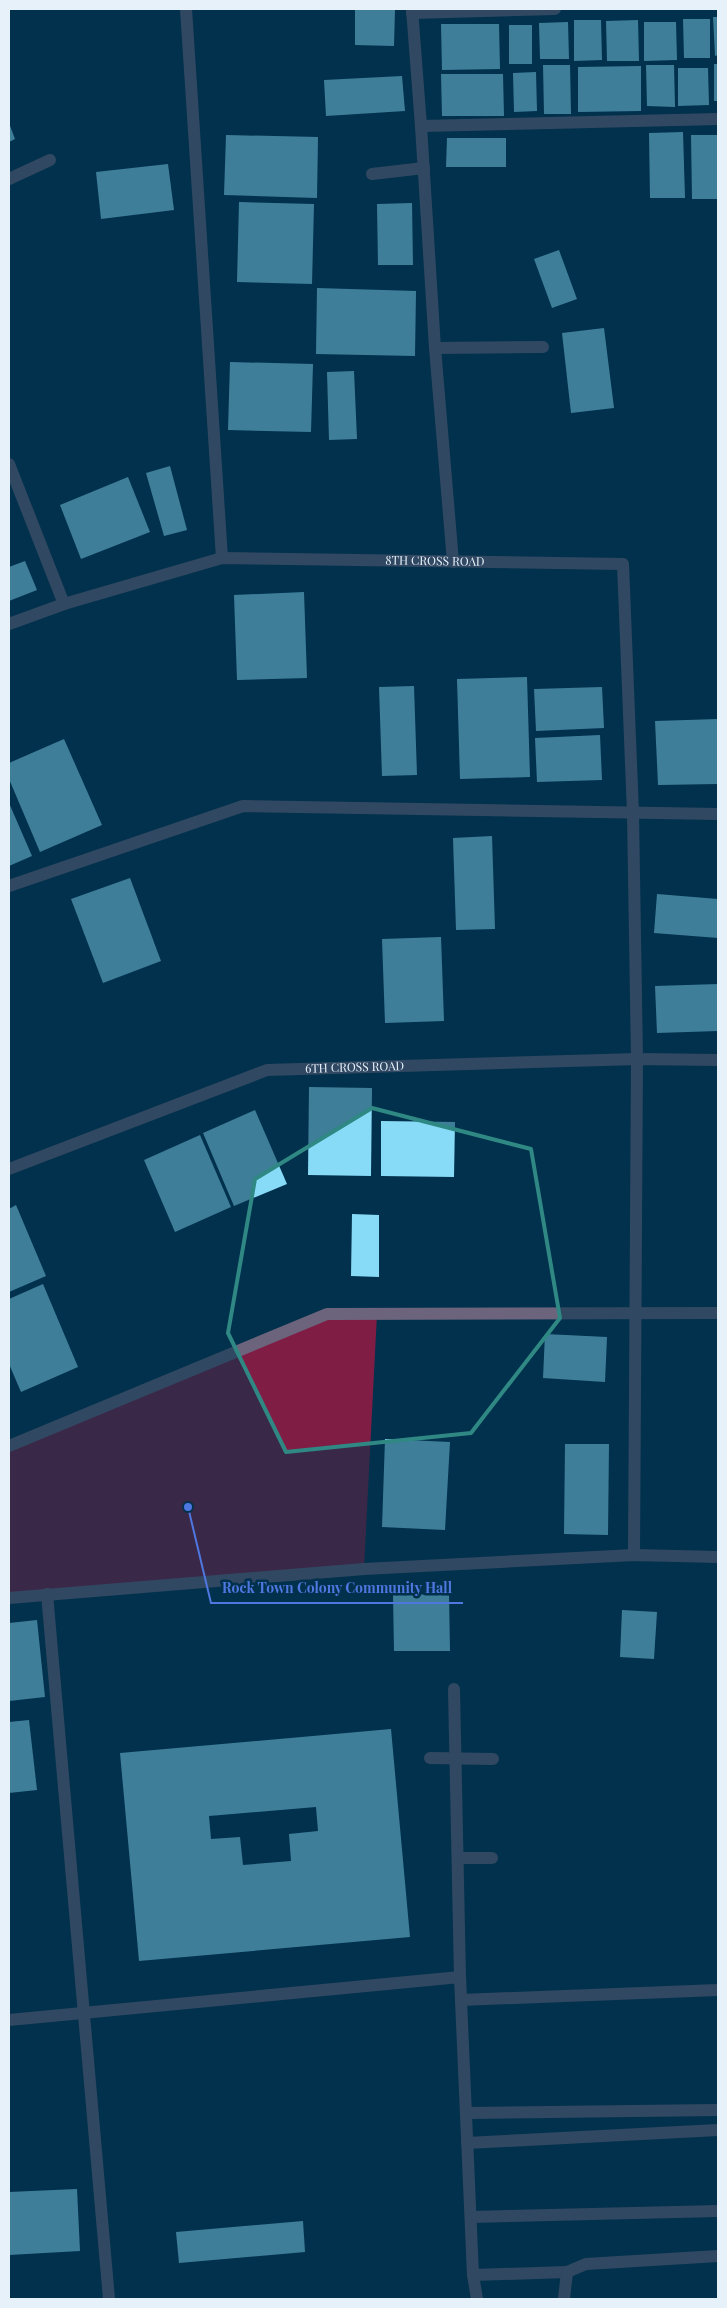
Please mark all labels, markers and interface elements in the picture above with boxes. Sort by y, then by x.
street label: 8TH CROSS ROAD [385,551,485,569]
street label: 6TH CROSS ROAD [305,1057,405,1076]
callout: Rock Town Colony Community Hall [211,1574,463,1603]
text: Rock Town Colony Community Hall [222,1578,453,1597]

